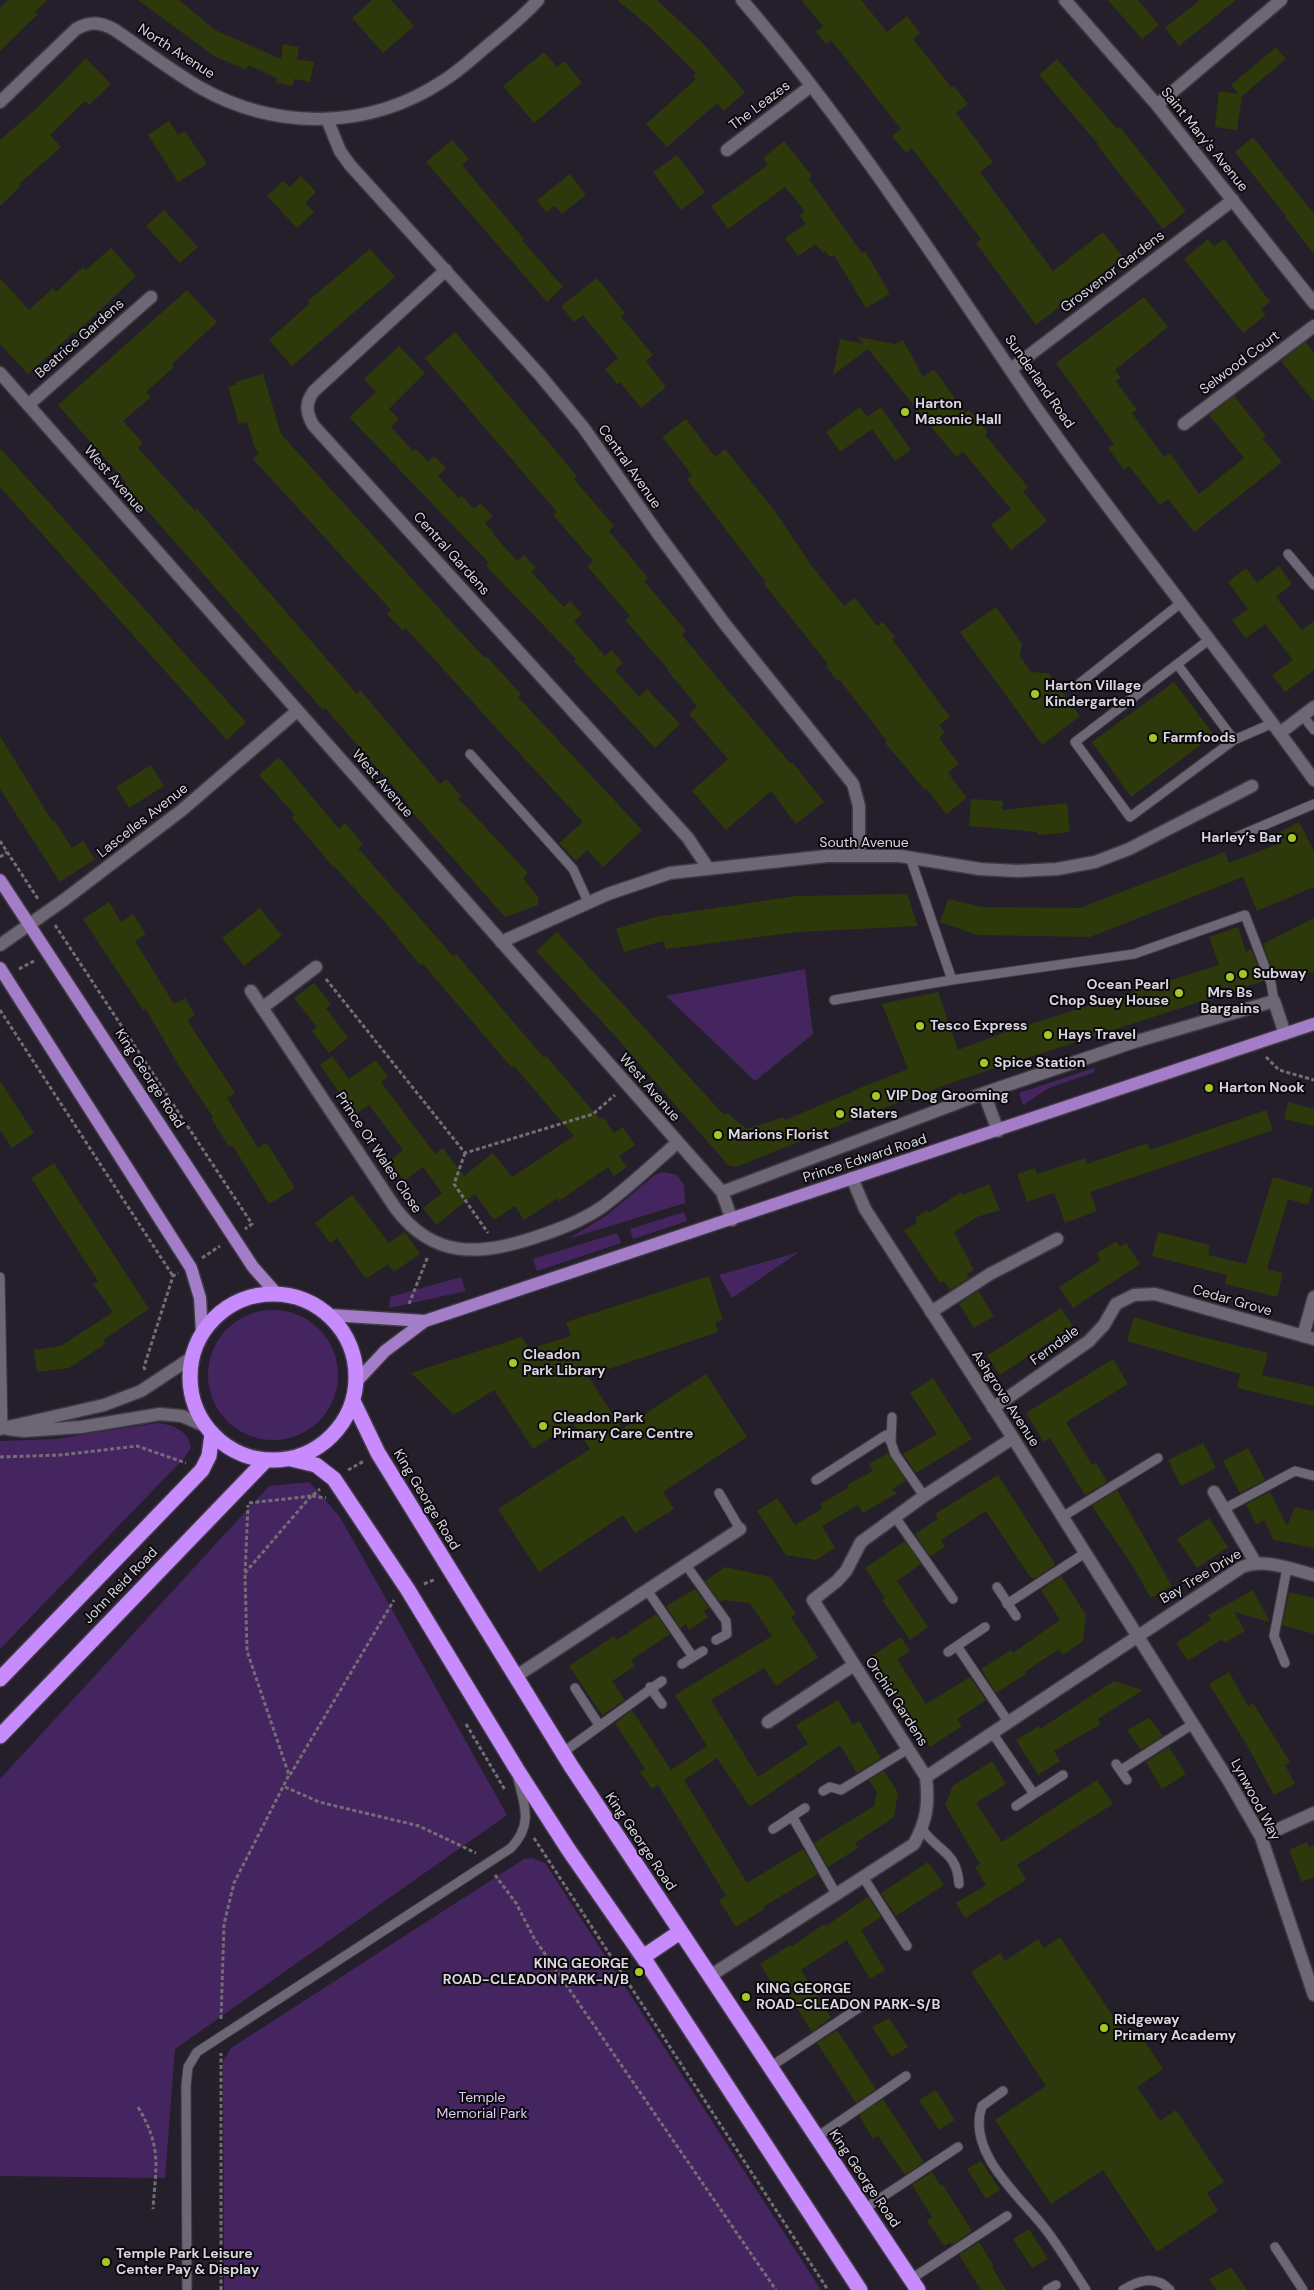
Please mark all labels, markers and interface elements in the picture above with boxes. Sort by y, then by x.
street label: North Avenue [135,21,217,83]
street label: The Leazes [726,78,794,134]
street label: Saint Mary's Avenue [1157,84,1251,196]
street label: Grosvenor Gardens [1058,227,1168,317]
street label: Beatrice Gardens [32,296,128,382]
street label: Selwood Court [1197,327,1283,399]
street label: Sunderland Road [1001,332,1077,432]
place label: Harton Masonic Hall [915,396,1002,428]
marker: Harton Masonic Hall [899,406,911,418]
street label: Central Avenue [594,422,664,512]
street label: West Avenue [80,443,148,517]
street label: Central Gardens [409,509,493,599]
place label: Harton Village Kindergarten [1045,678,1141,710]
marker: Harton Village Kindergarten [1029,688,1041,700]
place label: Farmfoods [1163,730,1236,746]
marker: Farmfoods [1147,732,1159,744]
street label: West Avenue [348,747,416,821]
street label: Lascelles Avenue [94,780,192,862]
place label: Harley’s Bar [1201,830,1282,846]
marker: Harley’s Bar [1286,832,1298,844]
street label: South Avenue [819,835,909,851]
place label: Subway [1253,966,1307,982]
marker: Subway [1237,968,1249,980]
marker: Mrs Bs Bargains [1224,971,1236,983]
place label: Ocean Pearl Chop Suey House [1049,977,1169,1010]
place label: Mrs Bs Bargains [1200,985,1260,1018]
marker: Ocean Pearl Chop Suey House [1173,987,1185,999]
place label: Tesco Express [930,1018,1028,1034]
marker: Tesco Express [914,1020,926,1032]
street label: King George Road [111,1026,187,1132]
place label: Hays Travel [1058,1027,1136,1043]
marker: Hays Travel [1042,1029,1054,1041]
street label: West Avenue [615,1051,683,1125]
place label: Spice Station [994,1055,1085,1071]
marker: Spice Station [978,1057,990,1069]
place label: Harton Nook [1219,1080,1305,1096]
marker: Harton Nook [1203,1082,1215,1094]
place label: VIP Dog Grooming [886,1088,1009,1104]
street label: Prince Of Wales Close [331,1089,425,1217]
marker: VIP Dog Grooming [870,1090,882,1102]
place label: Slaters [850,1106,898,1122]
marker: Slaters [834,1108,846,1120]
place label: Marions Florist [728,1127,829,1143]
marker: Marions Florist [712,1129,724,1141]
street label: Prince Edward Road [801,1131,929,1187]
street label: Cedar Grove [1190,1282,1274,1320]
street label: Ferndale [1027,1323,1083,1369]
place label: Cleadon Park Library [523,1347,605,1380]
street label: Ashgrove Avenue [968,1348,1042,1450]
marker: Cleadon Park Library [507,1357,519,1369]
place label: Cleadon Park Primary Care Centre [553,1410,693,1442]
marker: Cleadon Park Primary Care Centre [537,1420,549,1432]
street label: King George Road [389,1446,463,1554]
street label: John Reid Road [80,1544,162,1628]
street label: Bay Tree Drive [1157,1546,1245,1608]
street label: Orchid Gardens [861,1654,931,1750]
street label: Lynwood Way [1226,1756,1284,1844]
street label: King George Road [601,1790,679,1894]
place label: KING GEORGE ROAD-CLEADON PARK-N/B [443,1956,629,1988]
marker: KING GEORGE ROAD-CLEADON PARK-N/B [633,1966,645,1978]
place label: KING GEORGE ROAD-CLEADON PARK-S/B [756,1981,940,2014]
marker: KING GEORGE ROAD-CLEADON PARK-S/B [740,1991,752,2003]
place label: Ridgeway Primary Academy [1114,2012,1236,2044]
marker: Ridgeway Primary Academy [1098,2022,1110,2034]
park label: Temple Memorial Park [436,2090,528,2122]
street label: King George Road [825,2127,903,2231]
place label: Temple Park Leisure Center Pay & Display [116,2246,259,2278]
marker: Temple Park Leisure Center Pay & Display [100,2256,112,2268]

